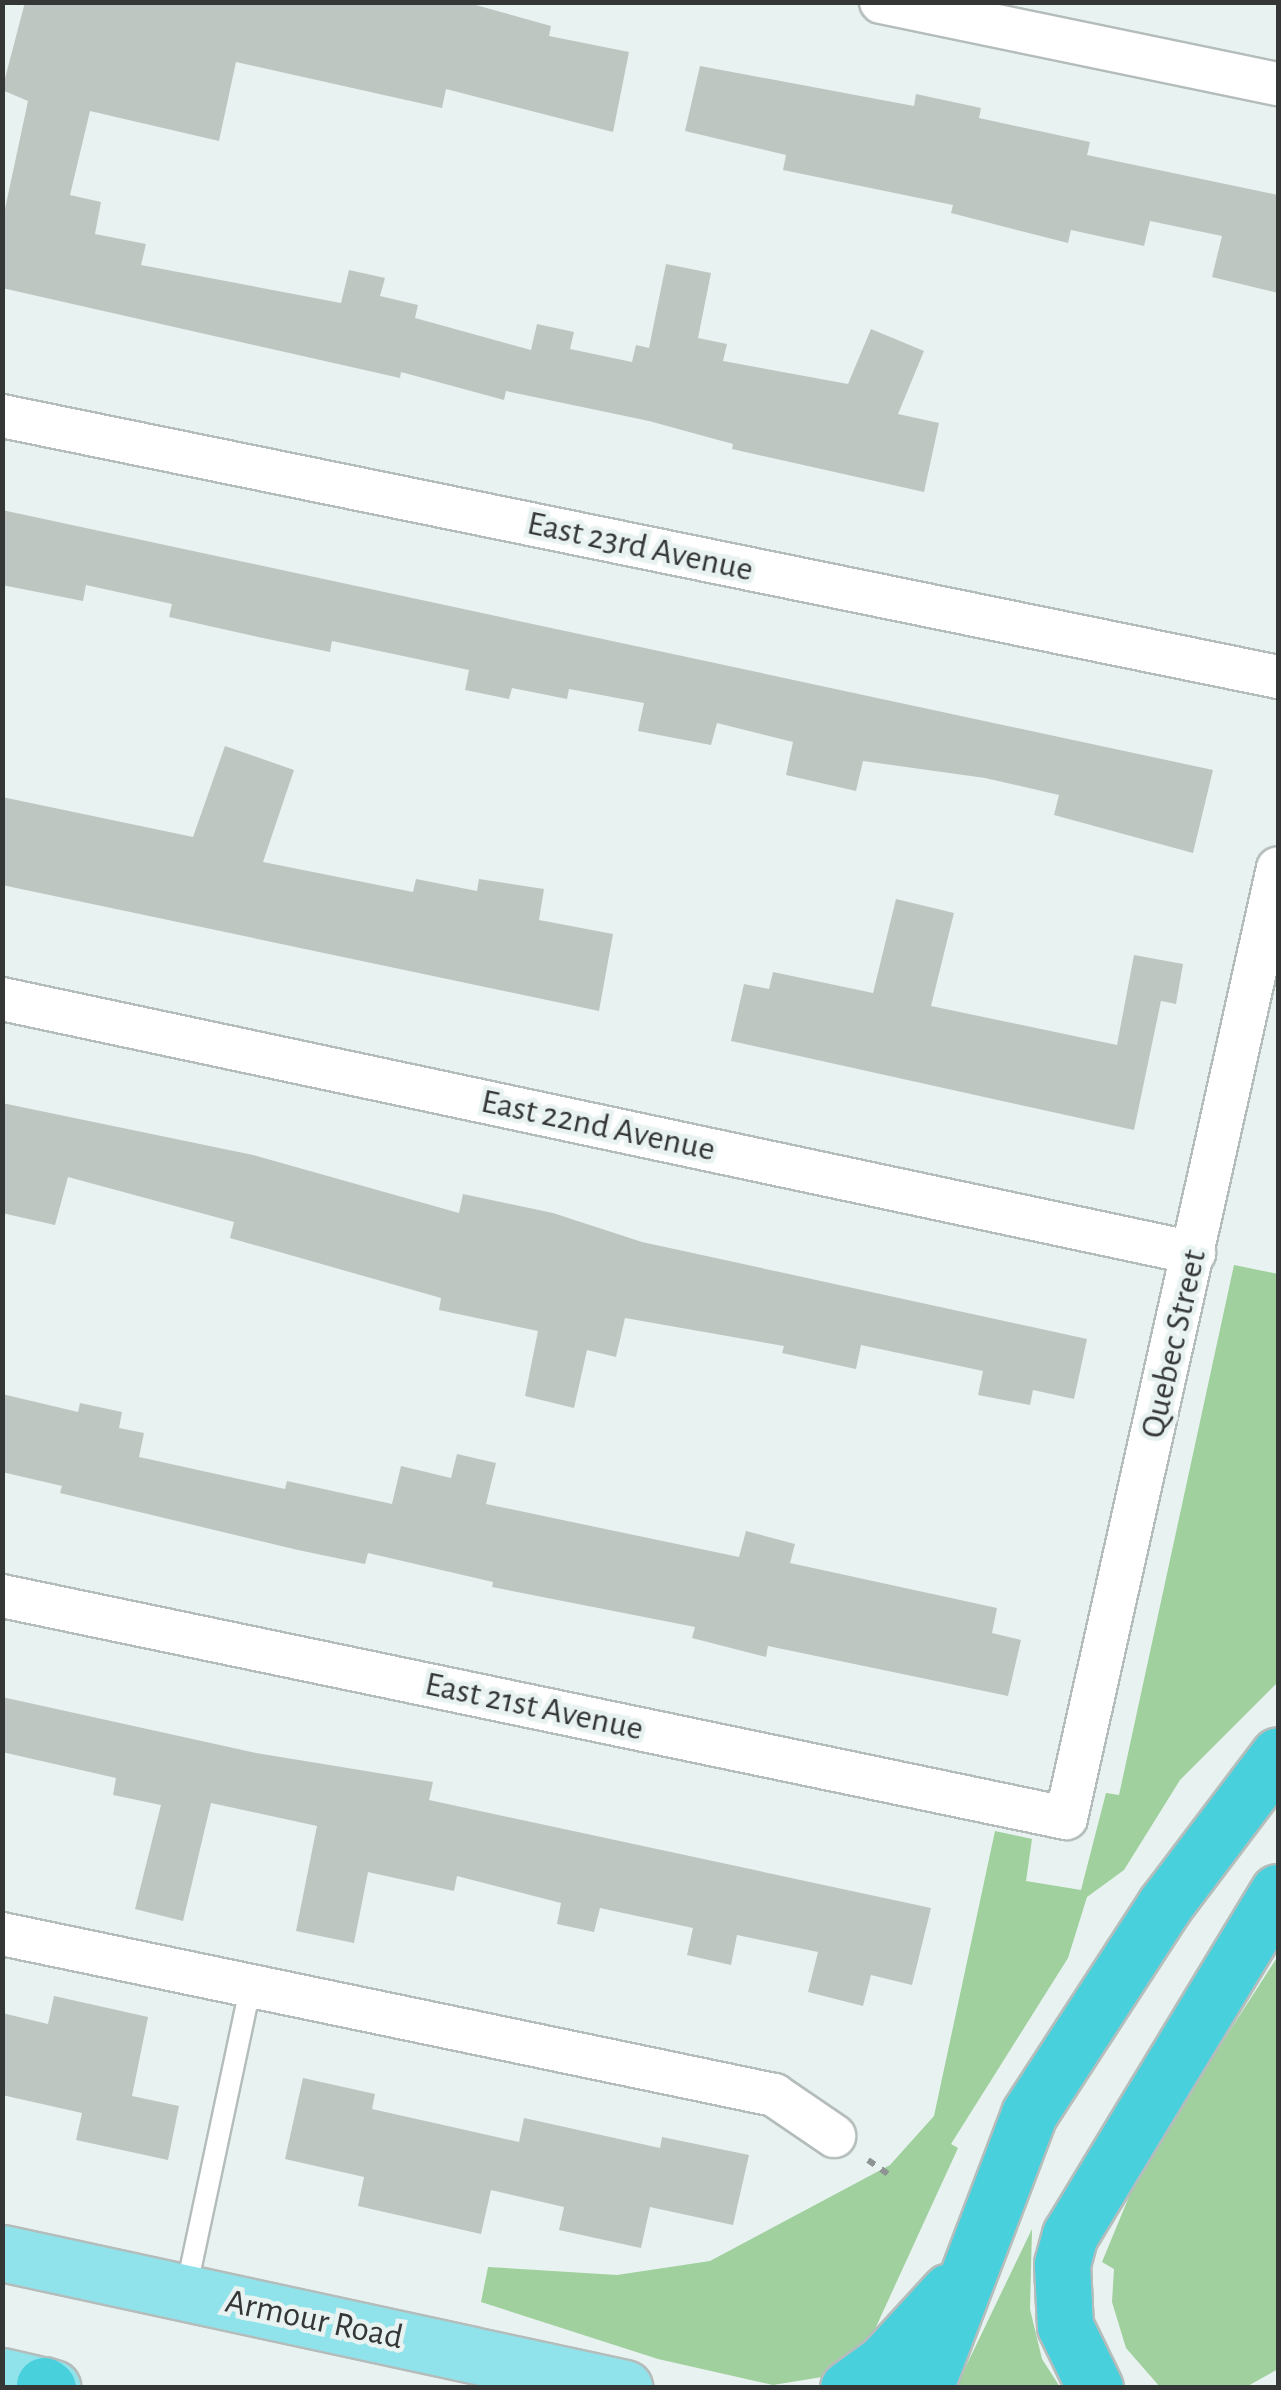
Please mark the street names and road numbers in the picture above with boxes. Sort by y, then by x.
street label: East 23rd Avenue [523,503,757,591]
street label: East 22nd Avenue [477,1081,719,1171]
street label: Quebec Street [1132,1246,1216,1442]
street label: East 21st Avenue [421,1663,647,1751]
street label: Armour Road [221,2281,407,2359]

